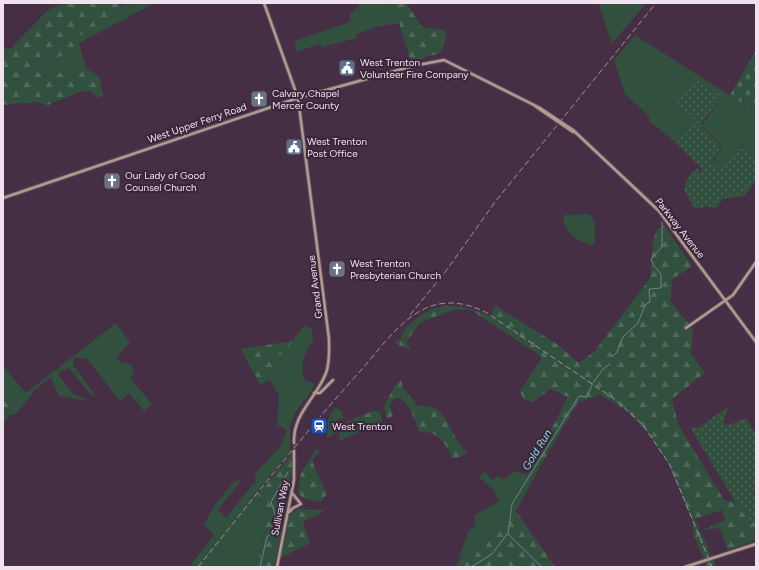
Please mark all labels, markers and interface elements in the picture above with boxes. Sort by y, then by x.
place label: West Trenton Volunteer Fire Company [360,56,469,81]
public building icon: West Trenton Volunteer Fire Company [337,58,357,78]
place label: Calvary Chapel Mercer County [272,87,340,112]
church icon: Calvary Chapel Mercer County [249,89,269,109]
street label: West Upper Ferry Road [146,100,248,146]
place label: West Trenton Post Office [307,135,368,160]
public building icon: West Trenton Post Office [284,137,304,157]
place label: Our Lady of Good Counsel Church [125,169,205,194]
church icon: Our Lady of Good Counsel Church [102,171,122,191]
street label: Parkway Avenue [652,195,708,261]
street label: Grand Avenue [305,254,325,319]
place label: West Trenton Presbyterian Church [350,257,441,282]
church icon: West Trenton Presbyterian Church [327,259,347,279]
station icon: West Trenton [309,416,329,436]
place label: West Trenton [332,420,393,433]
water label: Gold Run [519,427,555,473]
street label: Sullivan Way [268,478,292,537]

